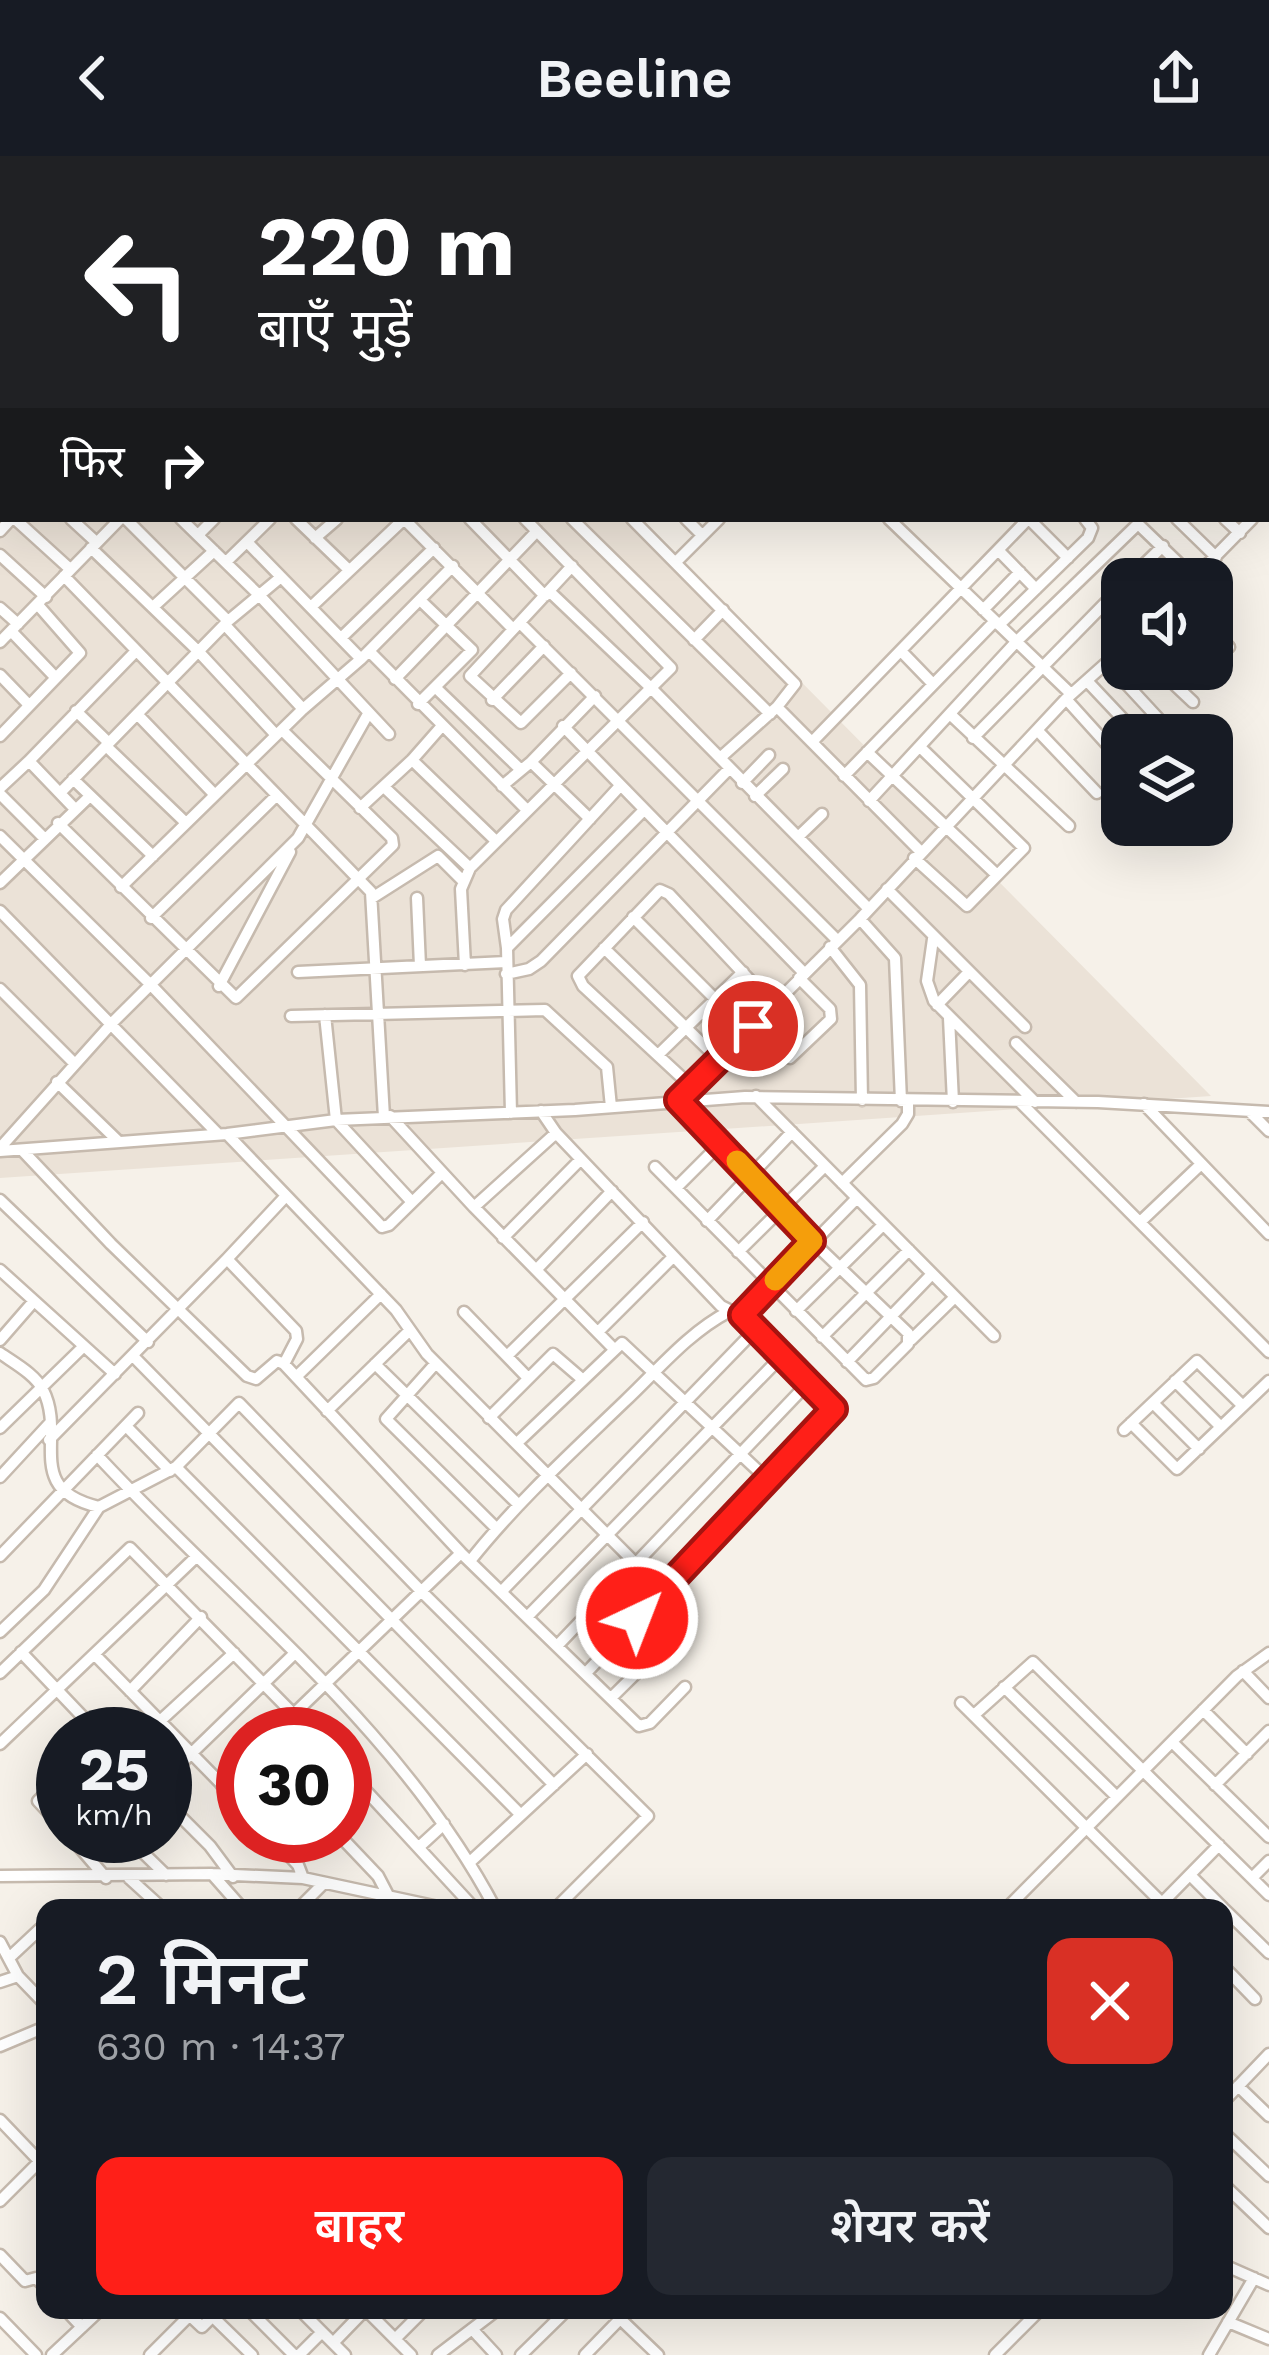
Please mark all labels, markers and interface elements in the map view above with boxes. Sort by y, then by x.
icon: back [60,45,126,111]
icon: share [1143,45,1209,111]
text: Beeline [537,47,732,110]
text: 220 m [258,197,515,295]
icon: left [60,204,216,360]
text: बाएँ मुड़ें [258,297,412,360]
icon: right [149,432,215,498]
text: फिर [60,435,125,488]
map controls [1101,558,1233,846]
button: sound [1101,558,1233,690]
button: layers [1101,714,1233,846]
pin [702,975,804,1077]
icon: arrive [720,993,786,1059]
position arrow [574,1555,700,1681]
speed limit sign: 30 [216,1707,372,1863]
text: 25 [79,1734,149,1805]
text: km/h [75,1797,153,1832]
text: 2 मिनट [96,1937,307,2021]
button: close [1047,1938,1173,2064]
text: 630 m · 14:37 [96,2024,345,2069]
button: बाहर [96,2157,623,2295]
button: शेयर करें [647,2157,1173,2295]

